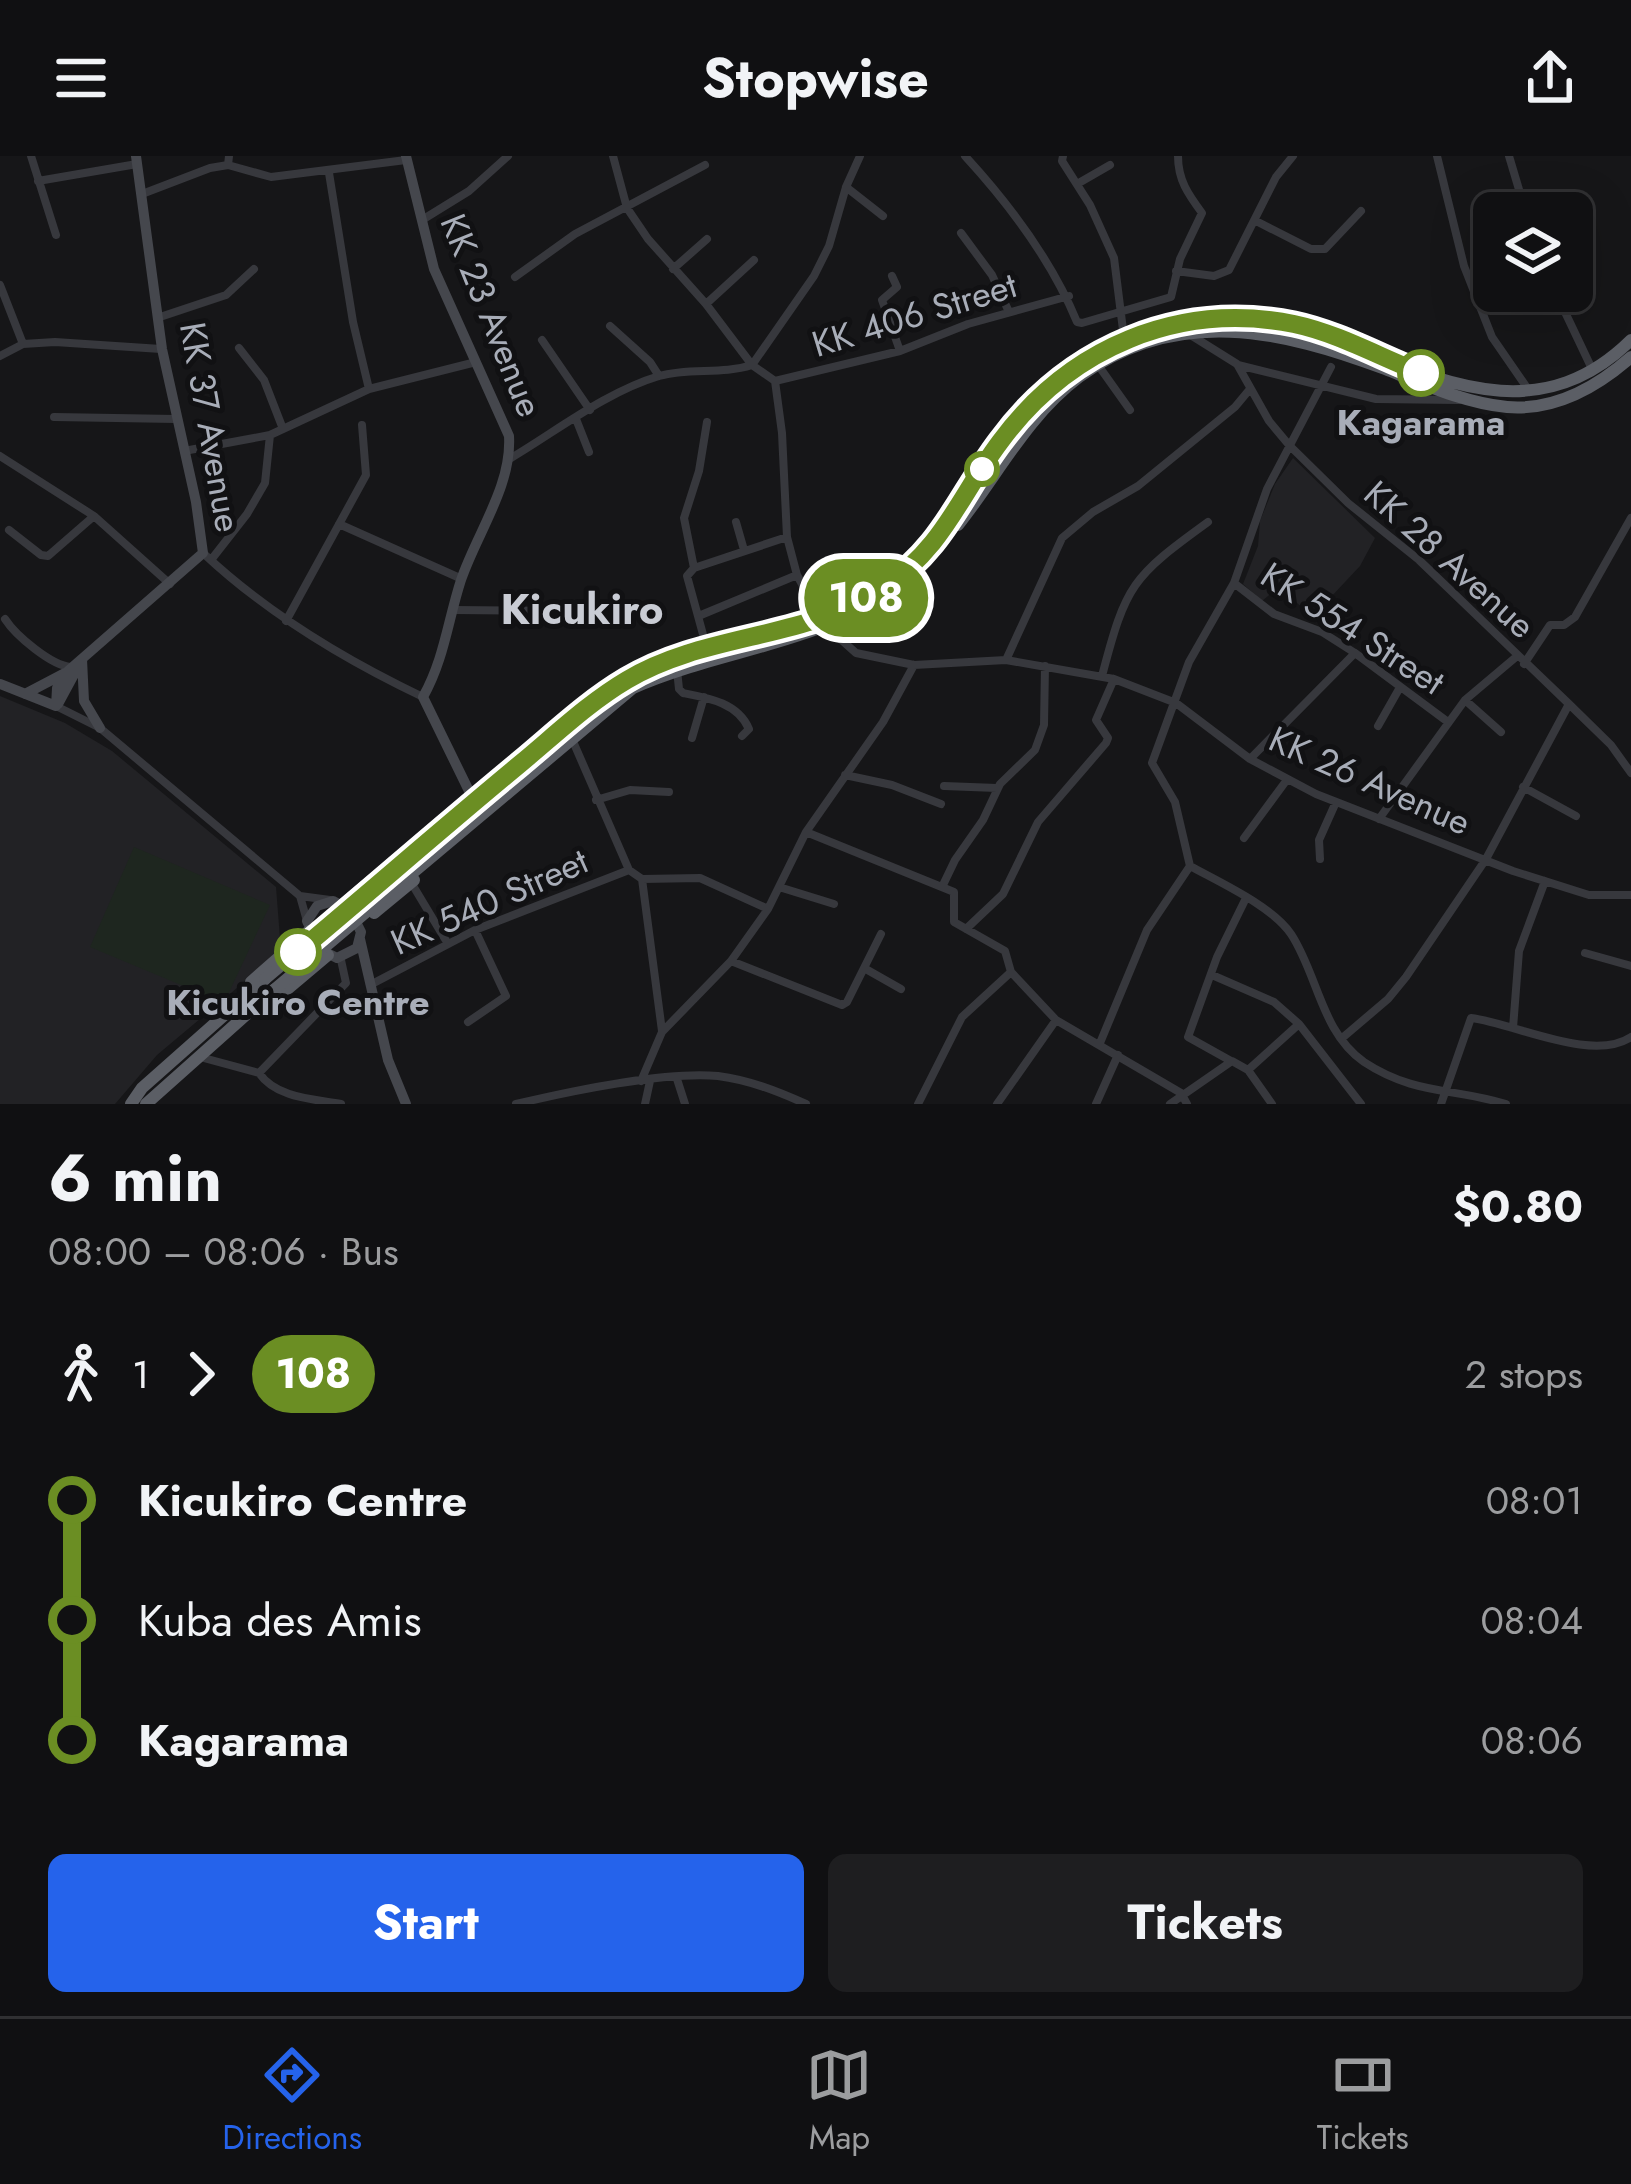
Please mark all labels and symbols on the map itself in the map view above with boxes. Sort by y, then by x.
street label: KK 23 Avenue [428,206,556,424]
street label: KK 406 Street [805,258,1023,370]
street label: KK 37 Avenue [167,318,255,536]
marker: Kagarama [1399,351,1443,395]
place label: Kagarama [1336,396,1506,448]
unlabelled marker [966,453,998,485]
street label: KK 28 Avenue [1353,468,1547,650]
street label: KK 554 Street [1251,549,1455,707]
line badge: 108 [797,559,935,637]
district label: Kicukiro [500,579,664,640]
street label: KK 26 Avenue [1261,712,1479,848]
street label: KK 540 Street [382,834,596,968]
marker: Kicukiro Centre [276,930,320,974]
place label: Kicukiro Centre [166,976,430,1028]

